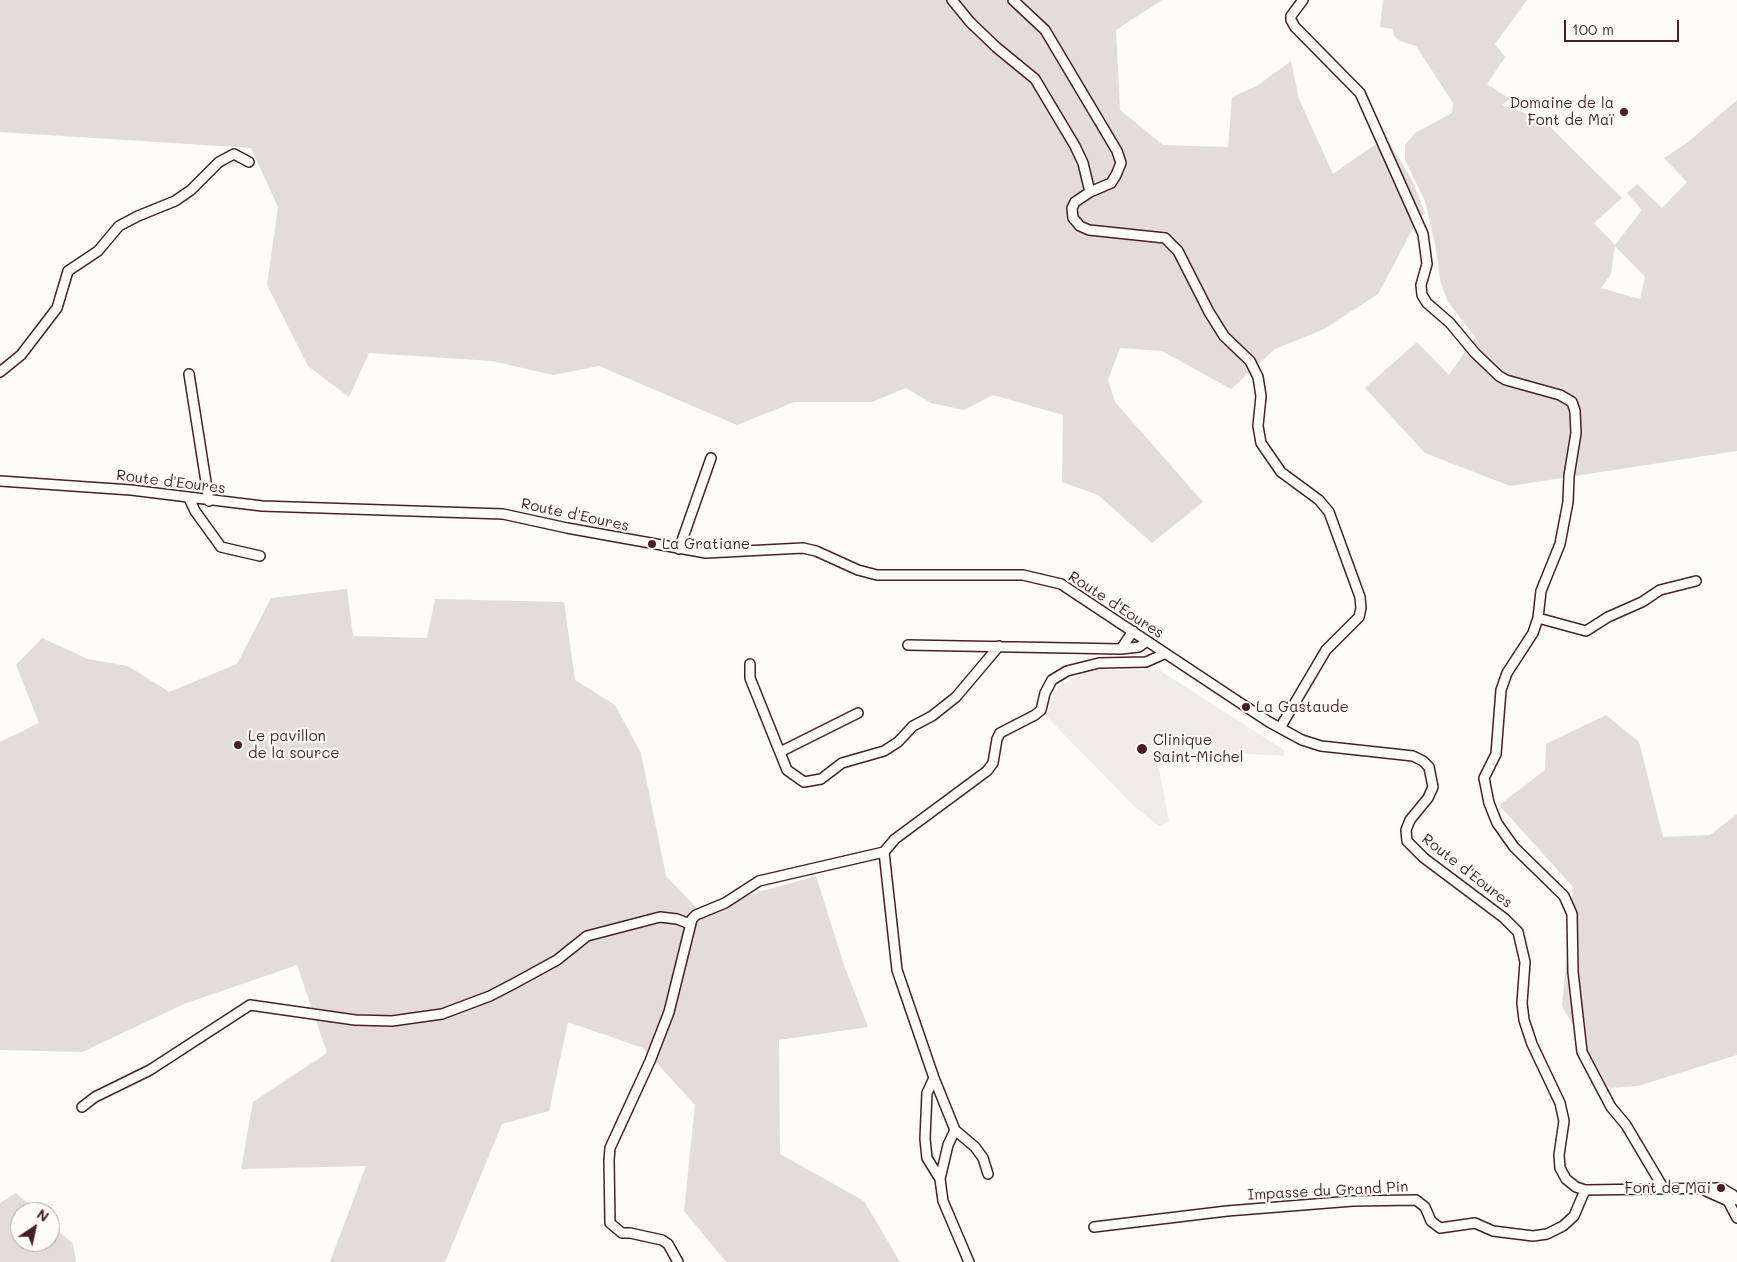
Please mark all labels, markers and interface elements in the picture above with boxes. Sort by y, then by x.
scale bar [1567,10,1682,42]
text: 100 m [1572,19,1614,39]
place label: Domaine de la Font de Maï [1510,94,1614,129]
marker: Domaine de la Font de Maï [1618,106,1630,118]
street label: Route d'Eoures [115,466,227,498]
street label: Route d'Eoures [519,495,631,535]
place label: La Gratiane [662,535,750,553]
marker: La Gratiane [646,538,658,550]
street label: Route d'Eoures [1065,567,1167,643]
place label: La Gastaude [1256,698,1349,716]
marker: La Gastaude [1240,701,1252,713]
place label: Le pavillon de la source [248,727,340,762]
place label: Clinique Saint-Michel [1153,731,1243,766]
marker: Le pavillon de la source [232,739,244,751]
marker: Clinique Saint-Michel [1135,742,1149,756]
street label: Route d'Eoures [1418,830,1516,912]
street label: Impasse du Grand Pin [1247,1178,1409,1204]
place label: Font de Mai [1625,1179,1711,1197]
marker: Font de Mai [1715,1182,1727,1194]
north arrow [10,1202,60,1252]
text: N [33,1204,53,1226]

